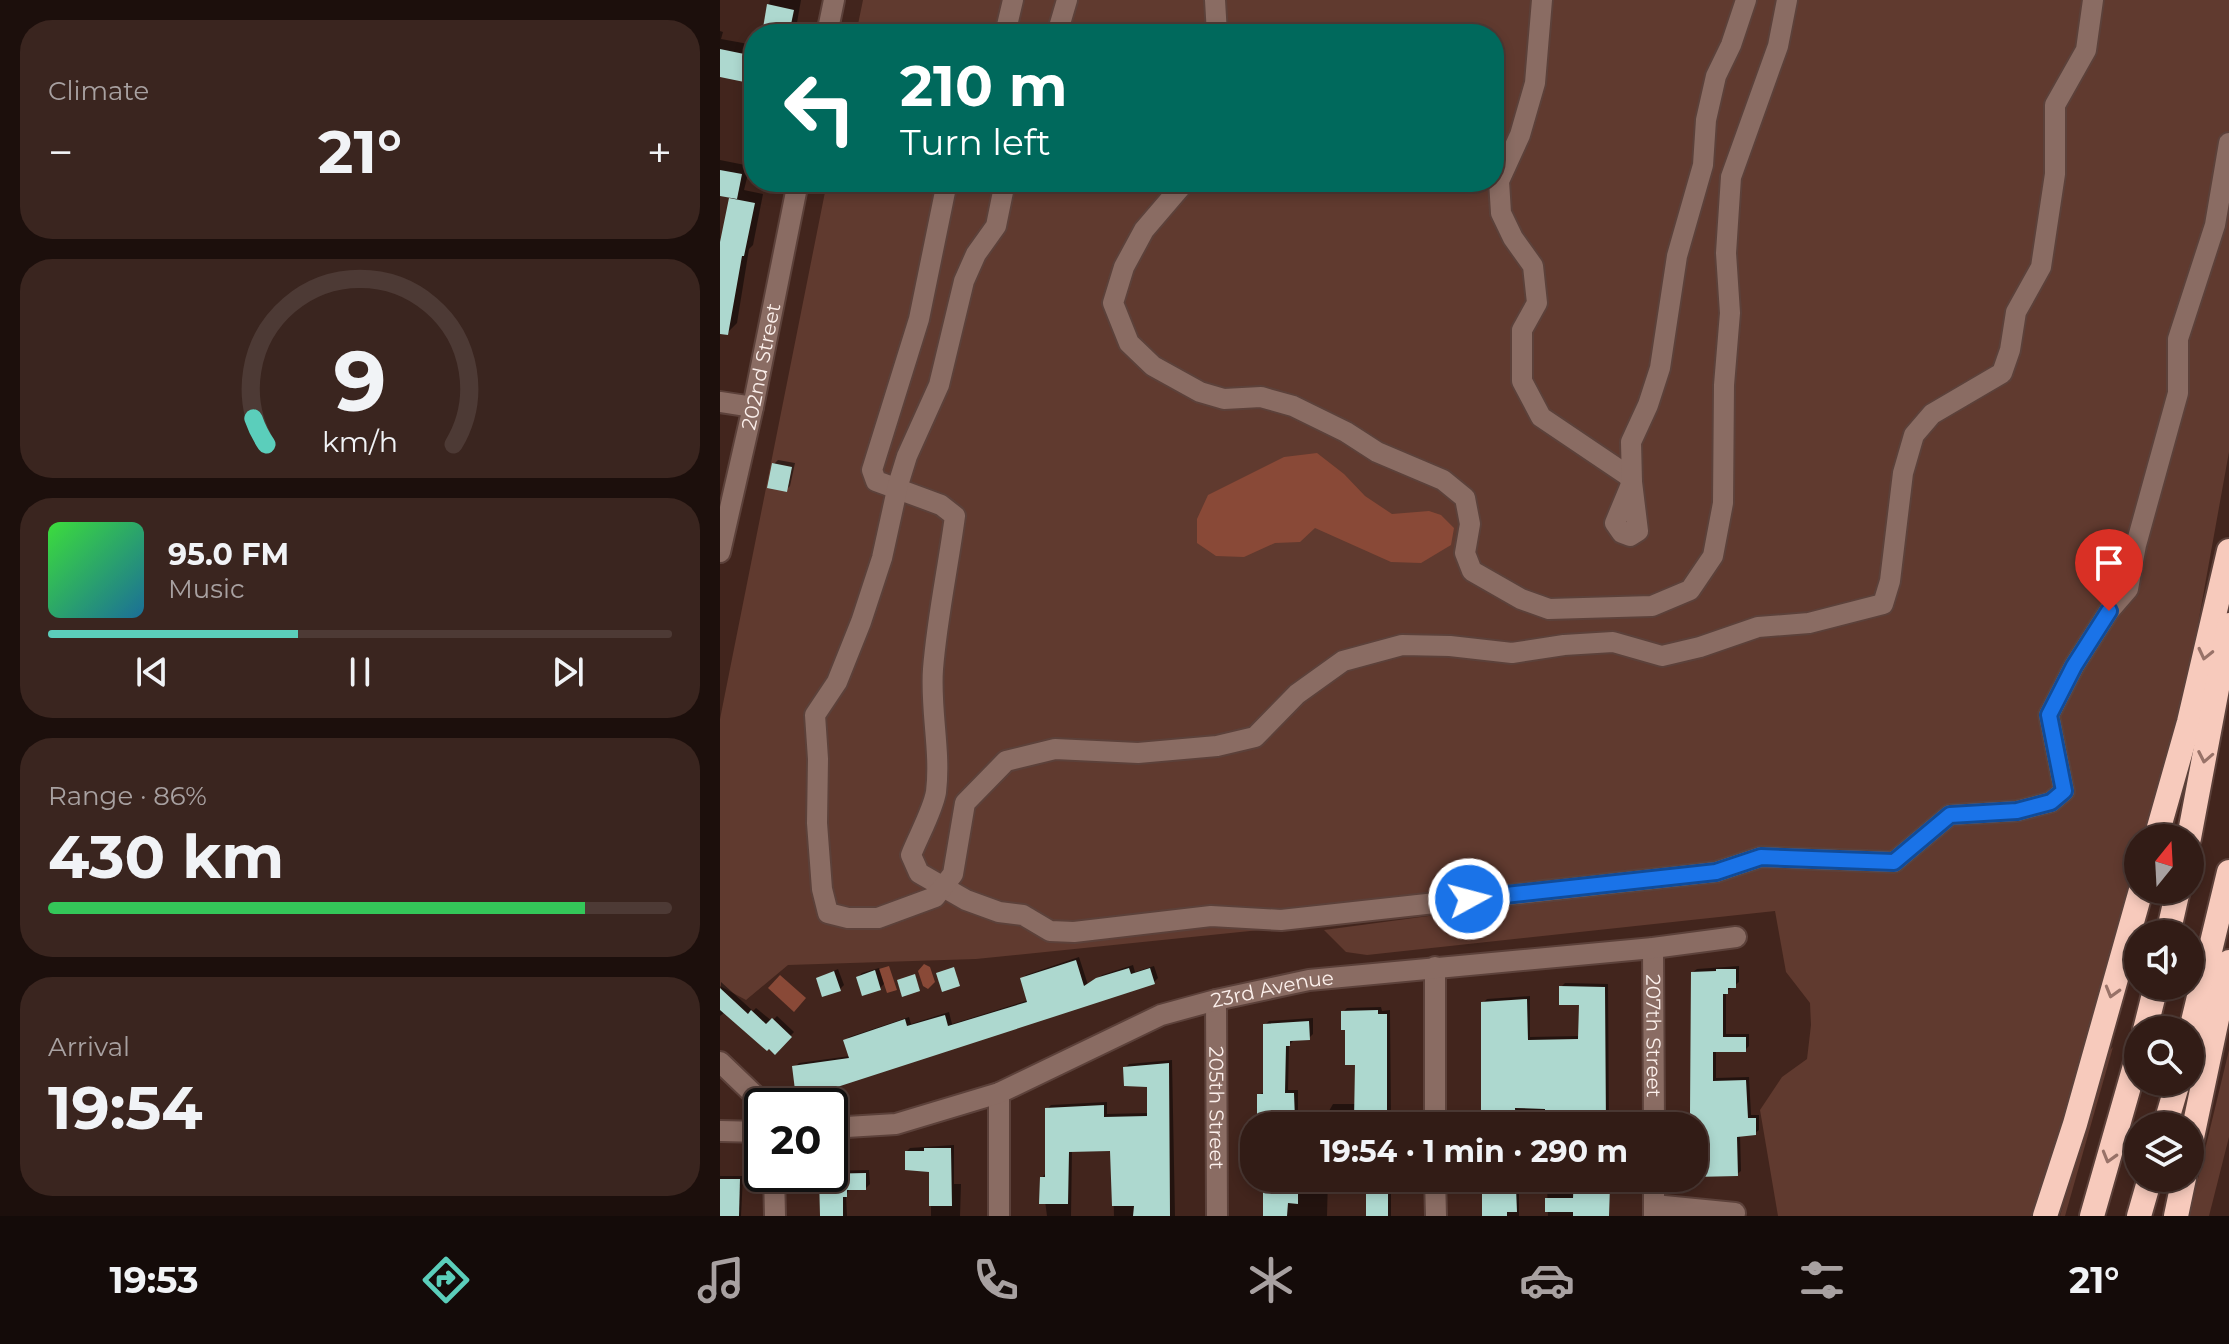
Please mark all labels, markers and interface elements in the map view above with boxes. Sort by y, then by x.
text: 210 m [900,52,1068,120]
icon: left [768,56,872,160]
text: Climate [48,75,149,107]
text: 21° [318,115,402,188]
text: Turn left [900,120,1051,164]
text: − [48,125,73,179]
text: + [647,125,672,179]
street label: 202nd Street [736,301,785,432]
text: 9 [334,329,387,431]
text: km/h [322,424,398,459]
pin [2075,529,2143,611]
text: 95.0 FM [168,536,289,573]
icon: arrive [2087,541,2131,585]
text: Music [168,573,245,605]
one-way arrow [2197,647,2214,661]
icon: previous [130,650,174,694]
icon: pause [338,650,382,694]
icon: next [546,650,590,694]
one-way arrow [2197,750,2214,763]
text: Range · 86% [48,780,207,812]
text: 430 km [48,820,284,893]
north arrow [2124,824,2204,904]
map controls [2124,824,2204,1192]
position arrow [1427,857,1511,941]
button: sound [2124,920,2204,1000]
street label: 23rd Avenue [1209,966,1335,1013]
street label: 207th Street [1641,974,1666,1098]
one-way arrow [2105,985,2122,998]
button: search [2124,1016,2204,1096]
text: Arrival [48,1031,130,1063]
street label: 205th Street [1204,1046,1229,1170]
text: 19:54 [48,1071,203,1144]
speed limit sign: 20 [744,1088,848,1192]
button: layers [2124,1112,2204,1192]
text: 19:54 · 1 min · 290 m [1320,1133,1628,1170]
one-way arrow [2102,1150,2118,1164]
icon: directions [418,1252,474,1308]
icon: music [693,1252,749,1308]
icon: phone [968,1252,1024,1308]
icon: climate [1243,1252,1299,1308]
icon: car [1519,1252,1575,1308]
icon: filters [1794,1252,1850,1308]
text: 19:53 [110,1258,199,1302]
text: 21° [2069,1258,2119,1302]

